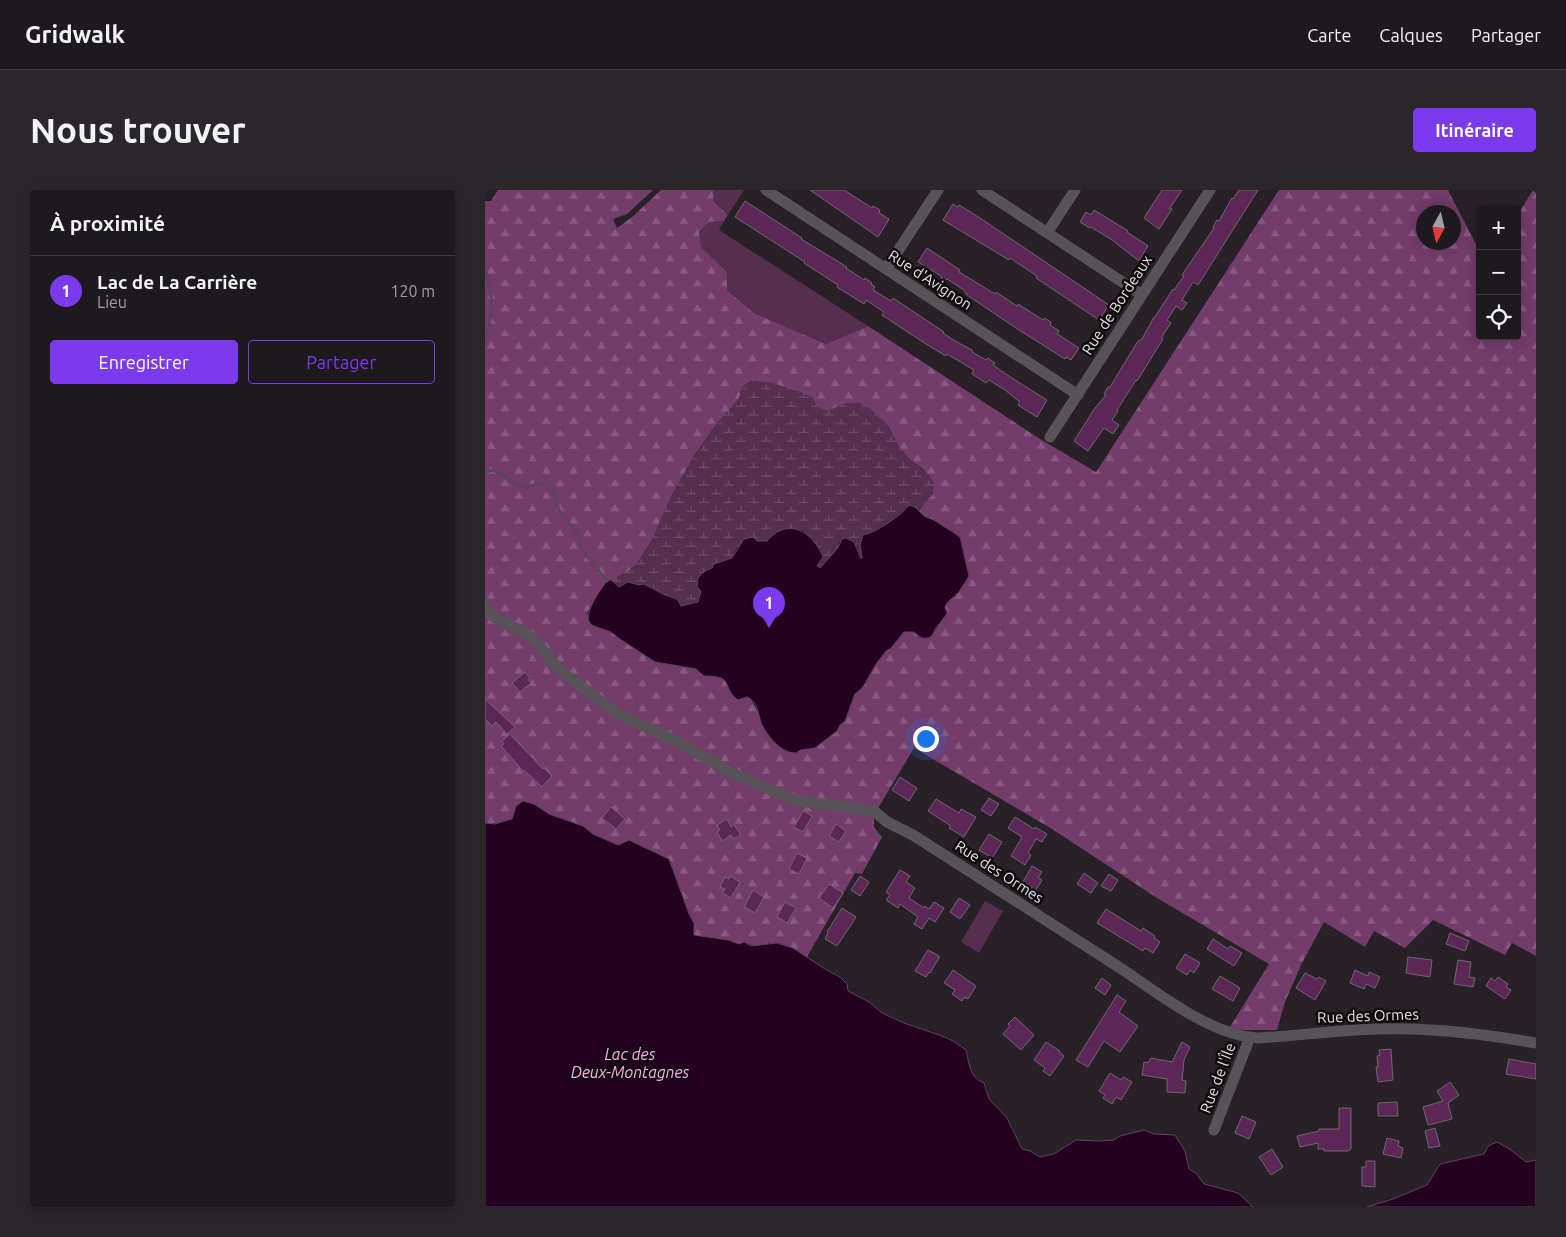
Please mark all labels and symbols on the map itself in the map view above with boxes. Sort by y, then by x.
north arrow [1416,205,1461,250]
street label: Rue d'Avignon [885,246,975,313]
street label: Rue de Bordeaux [1078,252,1155,358]
pin: 1 [753,587,785,628]
your location [913,726,939,752]
street label: Rue des Ormes [952,837,1047,906]
street label: Rue des Ormes [1317,1005,1419,1026]
street label: Rue de l'Île [1196,1040,1239,1115]
water label: Lac des Deux-Montagnes [571,1045,690,1081]

